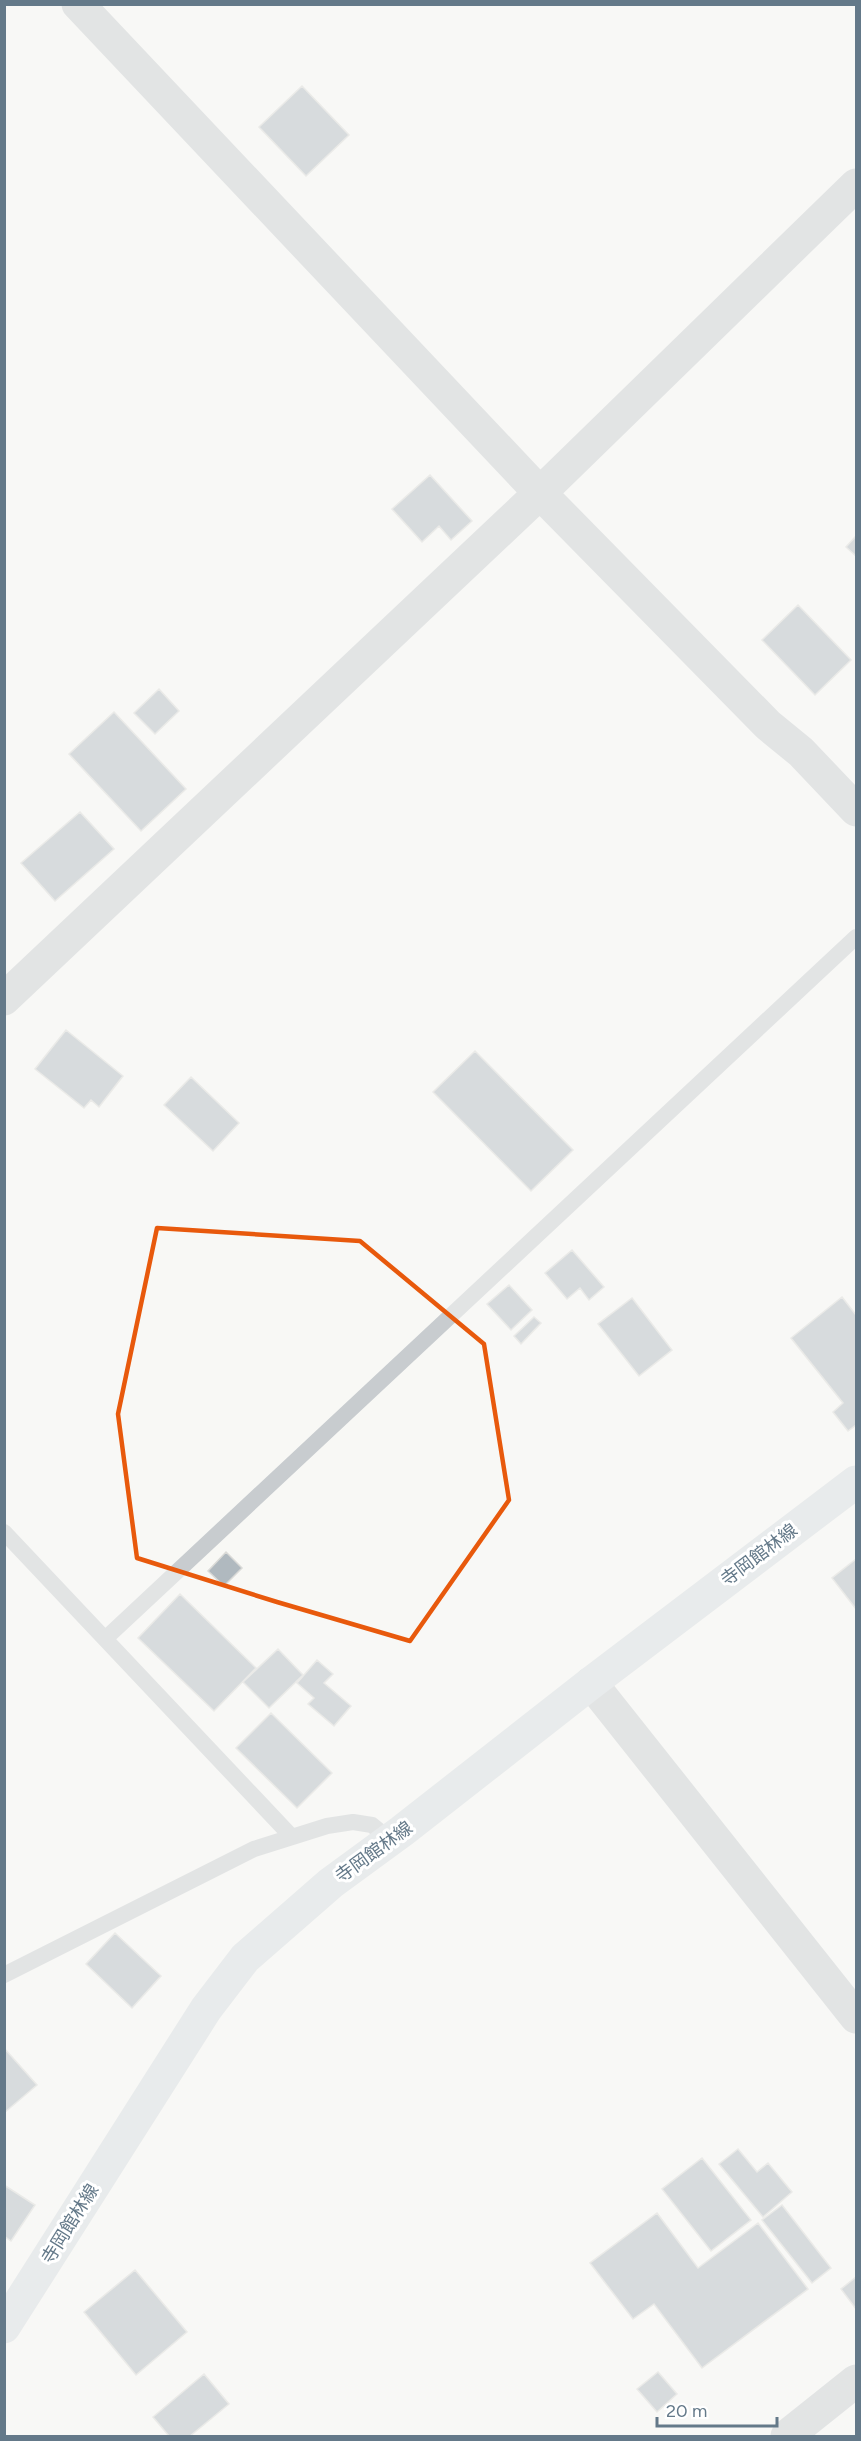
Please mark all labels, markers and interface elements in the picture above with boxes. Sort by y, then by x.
street label: 寺岡館林線 [716,1519,802,1591]
street label: 寺岡館林線 [331,1817,417,1887]
street label: 寺岡館林線 [37,2180,103,2268]
scale bar [657,2390,777,2428]
text: 20 m [666,2400,707,2422]

